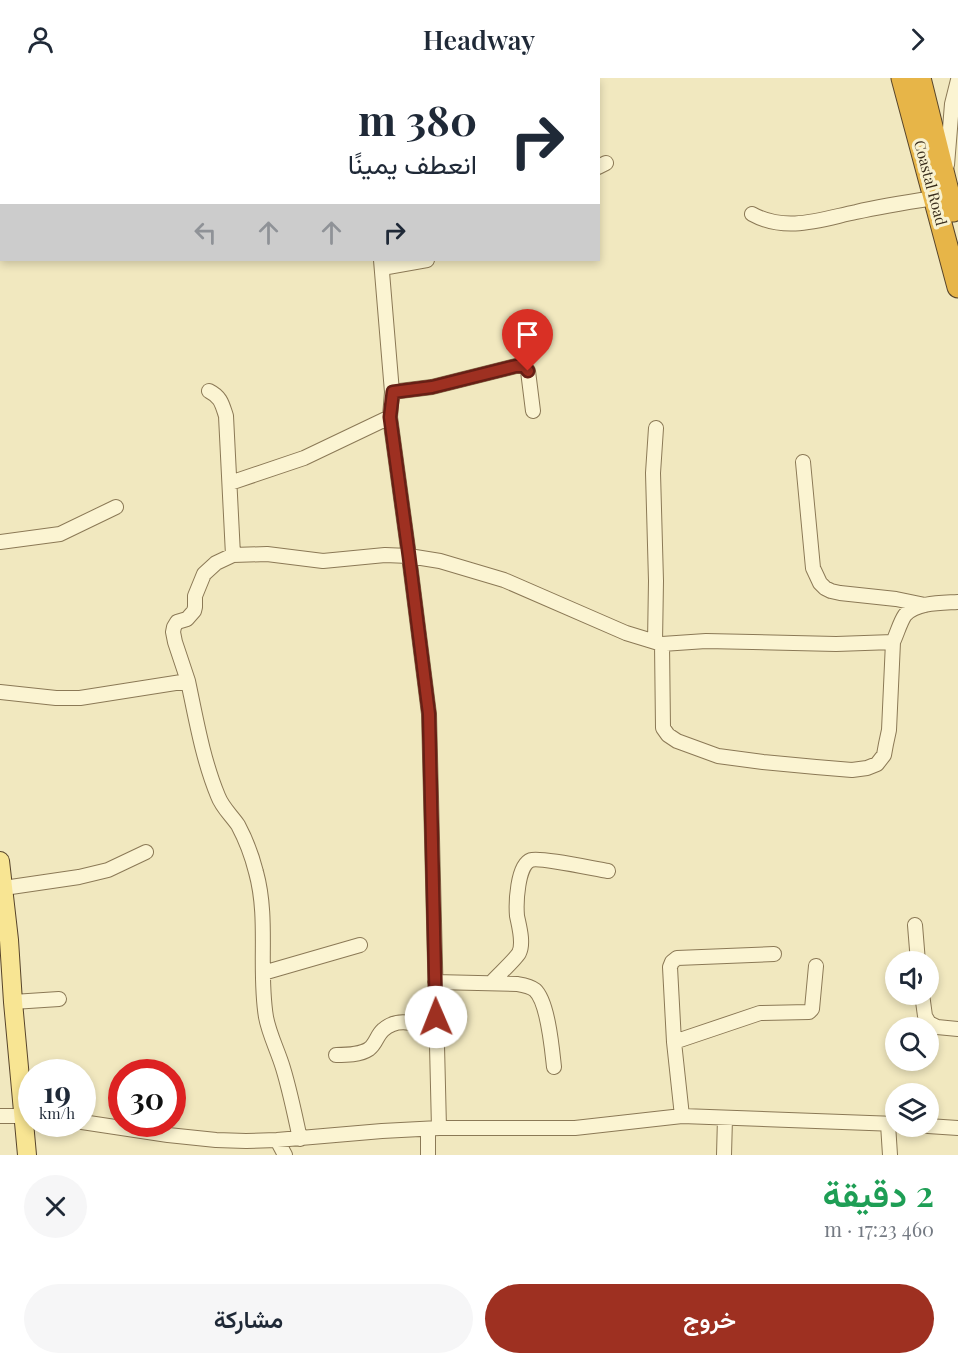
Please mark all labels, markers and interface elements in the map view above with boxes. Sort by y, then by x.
text: Headway [423,21,535,57]
icon: person [24,23,57,56]
icon: forward [901,23,934,56]
text: 380 m [358,91,477,147]
icon: right [498,102,576,180]
street label: Coastal Road [910,138,952,228]
text: انعطف يمينًا [348,145,477,181]
icon: left [189,216,222,249]
icon: ahead [252,216,285,249]
icon: ahead [315,216,348,249]
icon: right [378,216,411,249]
pin [502,309,553,371]
icon: arrive [511,318,544,351]
map controls [885,951,939,1137]
button: sound [885,951,939,1005]
position arrow [404,985,468,1049]
button: search [885,1017,939,1071]
speed limit sign: 30 [108,1059,186,1137]
text: 19 [43,1071,71,1111]
button: layers [885,1083,939,1137]
text: km/h [39,1103,75,1123]
text: 2 دقيقة [823,1168,934,1216]
button: close [24,1175,87,1238]
text: 460 m · 17:23 [824,1215,934,1242]
button: مشاركة [24,1284,473,1353]
button: خروج [485,1284,934,1353]

